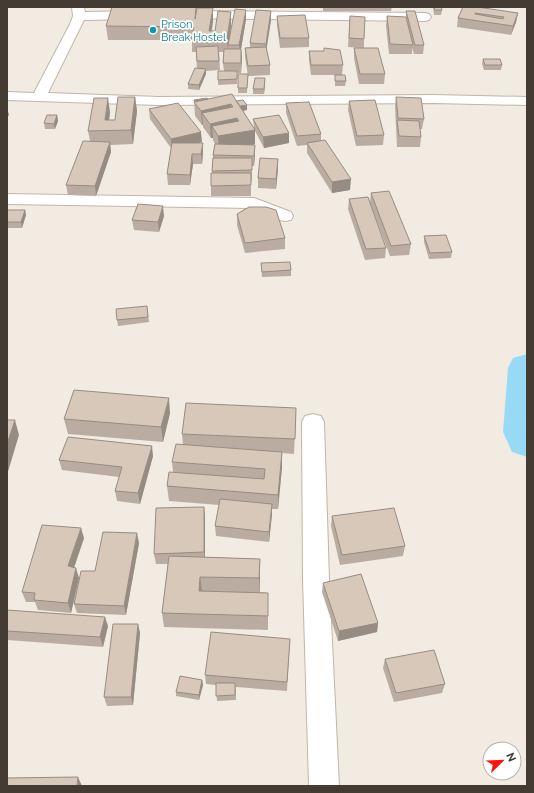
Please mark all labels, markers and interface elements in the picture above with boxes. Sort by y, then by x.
place label: Prison Break Hostel [161,18,226,44]
marker: Prison Break Hostel [148,25,158,35]
north arrow [482,741,522,781]
text: N [503,751,518,764]

